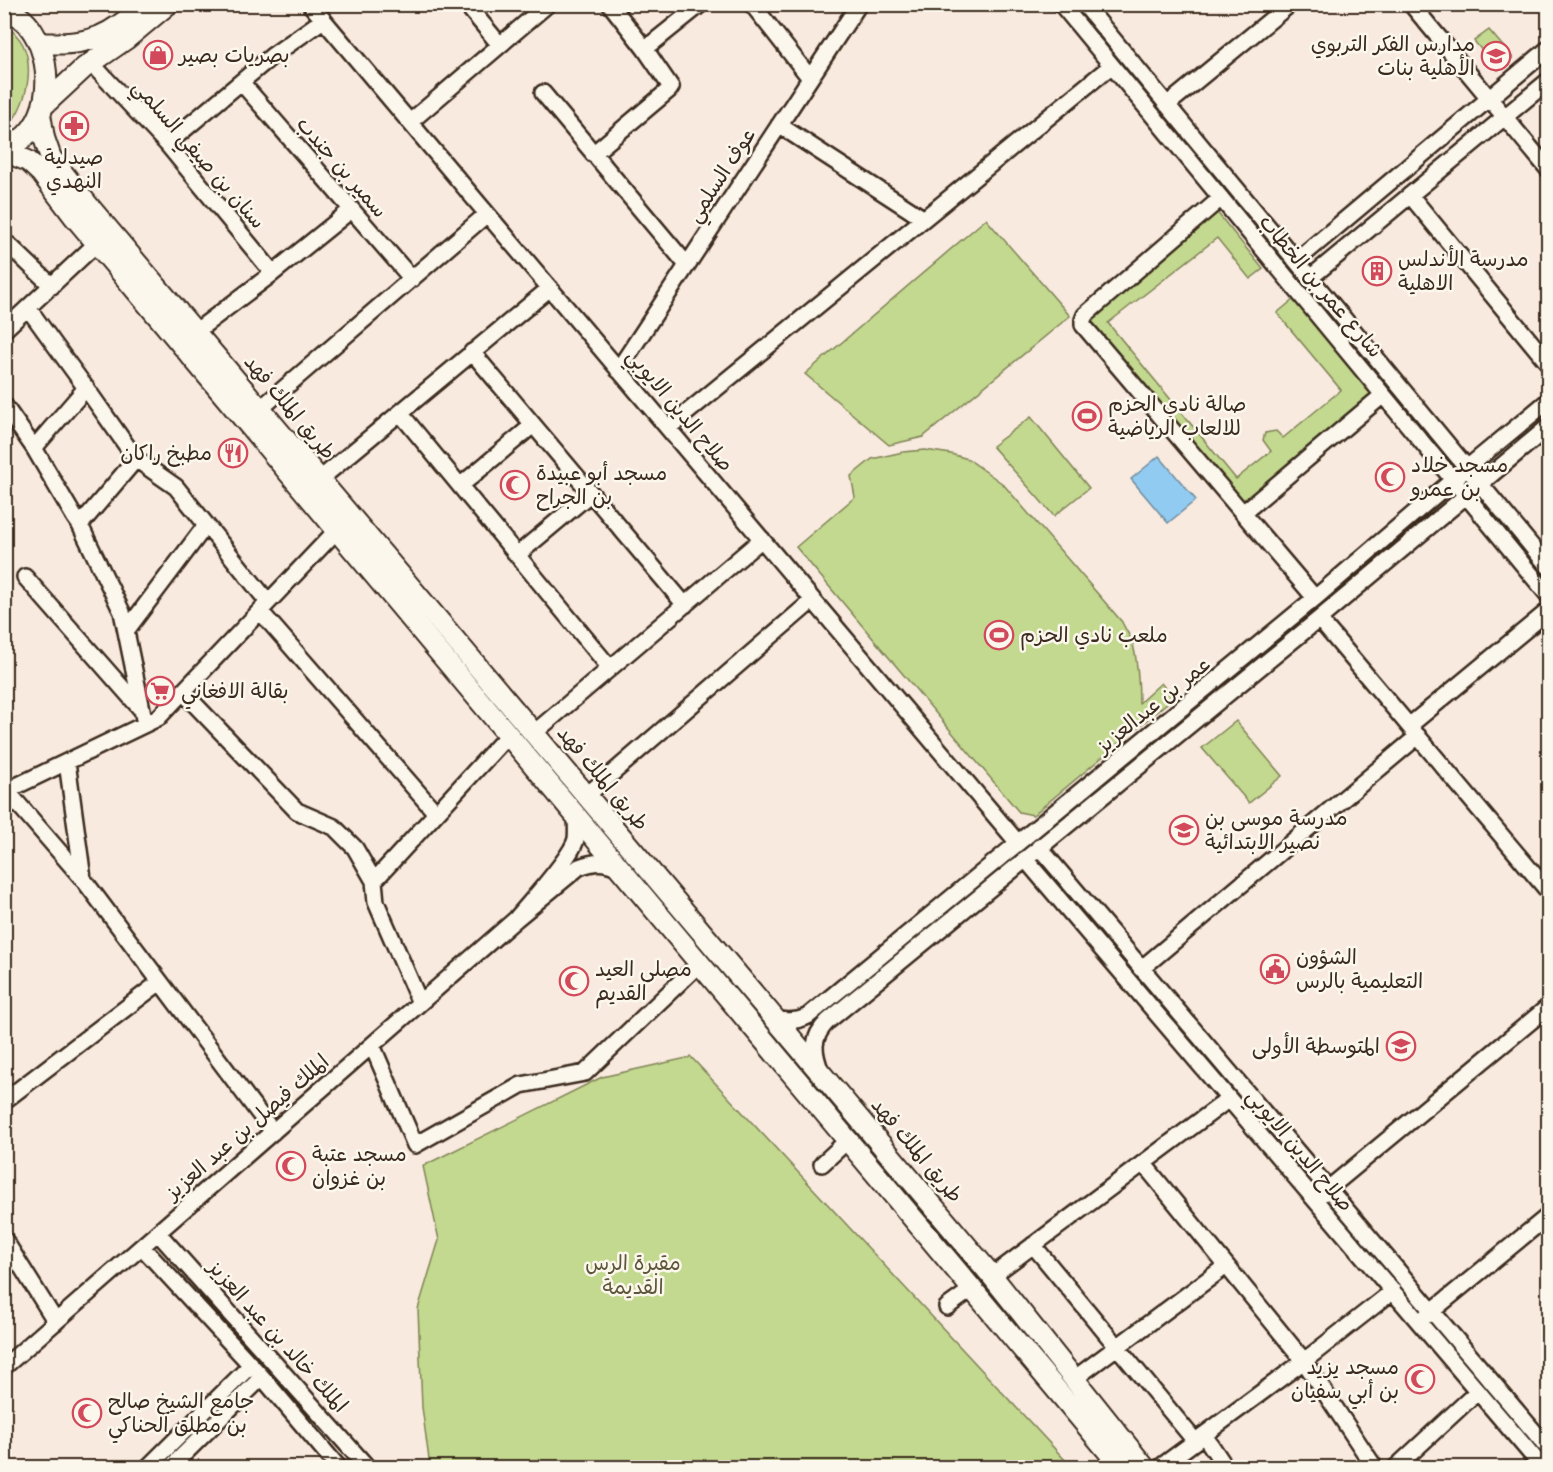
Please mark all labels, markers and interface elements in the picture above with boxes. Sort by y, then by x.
place label: مدارس الفكر التربوي الأهلية بنات [1311,31,1475,83]
shop icon: بصريات بصير [142,39,174,71]
school or university icon: مدارس الفكر التربوي الأهلية بنات [1480,40,1512,72]
place label: بصريات بصير [177,42,290,70]
street label: سنان بن صيفي السلمي [123,74,271,238]
pharmacy icon: صيدلية النهدي [58,110,90,142]
street label: سمير بن جندب [289,111,393,224]
street label: عوف السلمي [681,123,766,230]
place label: صيدلية النهدي [44,144,104,196]
street label: شارع عمر بن الخطاب [1252,209,1388,364]
place label: مدرسة الأندلس الاهلية [1398,245,1529,298]
building icon: مدرسة الأندلس الاهلية [1361,255,1393,287]
street label: صلاح الدين الايوبي [616,343,739,481]
street label: طريق الملك فهد [237,349,341,466]
place label: صالة نادي الحزم للالعاب الرياضية [1108,391,1246,443]
sports icon: صالة نادي الحزم للالعاب الرياضية [1071,400,1103,432]
restaurant icon: مطبخ راكان [217,437,249,469]
place label: مطبخ راكان [120,440,212,468]
place label: مسجد خلاد بن عمرو [1409,452,1508,504]
place label: مسجد أبو عبيدة بن الجراح [536,460,667,512]
mosque icon: مسجد خلاد بن عمرو [1374,461,1406,493]
mosque icon: مسجد أبو عبيدة بن الجراح [499,469,531,501]
sports icon: ملعب نادي الحزم [983,619,1015,651]
place label: ملعب نادي الحزم [1020,622,1168,651]
street label: عمر بن عبدالعزيز [1089,651,1217,762]
supermarket icon: بقالة الافغاني [144,675,176,707]
place label: بقالة الافغاني [181,678,289,710]
street label: طريق الملك فهد [550,720,654,837]
place label: مدرسة موسى بن نصير الابتدائية [1205,805,1348,857]
school or university icon: مدرسة موسى بن نصير الابتدائية [1168,814,1200,846]
place label: الشؤون التعليمية بالرس [1296,944,1423,996]
public building icon: الشؤون التعليمية بالرس [1259,953,1291,985]
place label: مصلى العيد القديم [595,956,692,1009]
mosque icon: مصلى العيد القديم [558,965,590,997]
school or university icon: المتوسطة الأولى [1385,1030,1417,1062]
place label: المتوسطة الأولى [1252,1032,1380,1061]
street label: الملك فيصل بن عبد العزيز [158,1049,336,1208]
street label: صلاح الدين الايوبي [1236,1083,1359,1221]
street label: طريق الملك فهد [864,1092,968,1209]
place label: مسجد عتبة بن غزوان [312,1141,407,1193]
mosque icon: مسجد عتبة بن غزوان [275,1150,307,1182]
park label: مقبرة الرس القديمة [585,1250,681,1302]
street label: الملك خالد بن عبد العزيز [200,1253,354,1419]
place label: مسجد يزيد بن أبي سفيان [1291,1354,1399,1410]
mosque icon: مسجد يزيد بن أبي سفيان [1404,1363,1436,1395]
place label: جامع الشيخ صالح بن مطلق الحناكي [108,1388,254,1444]
mosque icon: جامع الشيخ صالح بن مطلق الحناكي [71,1397,103,1429]

